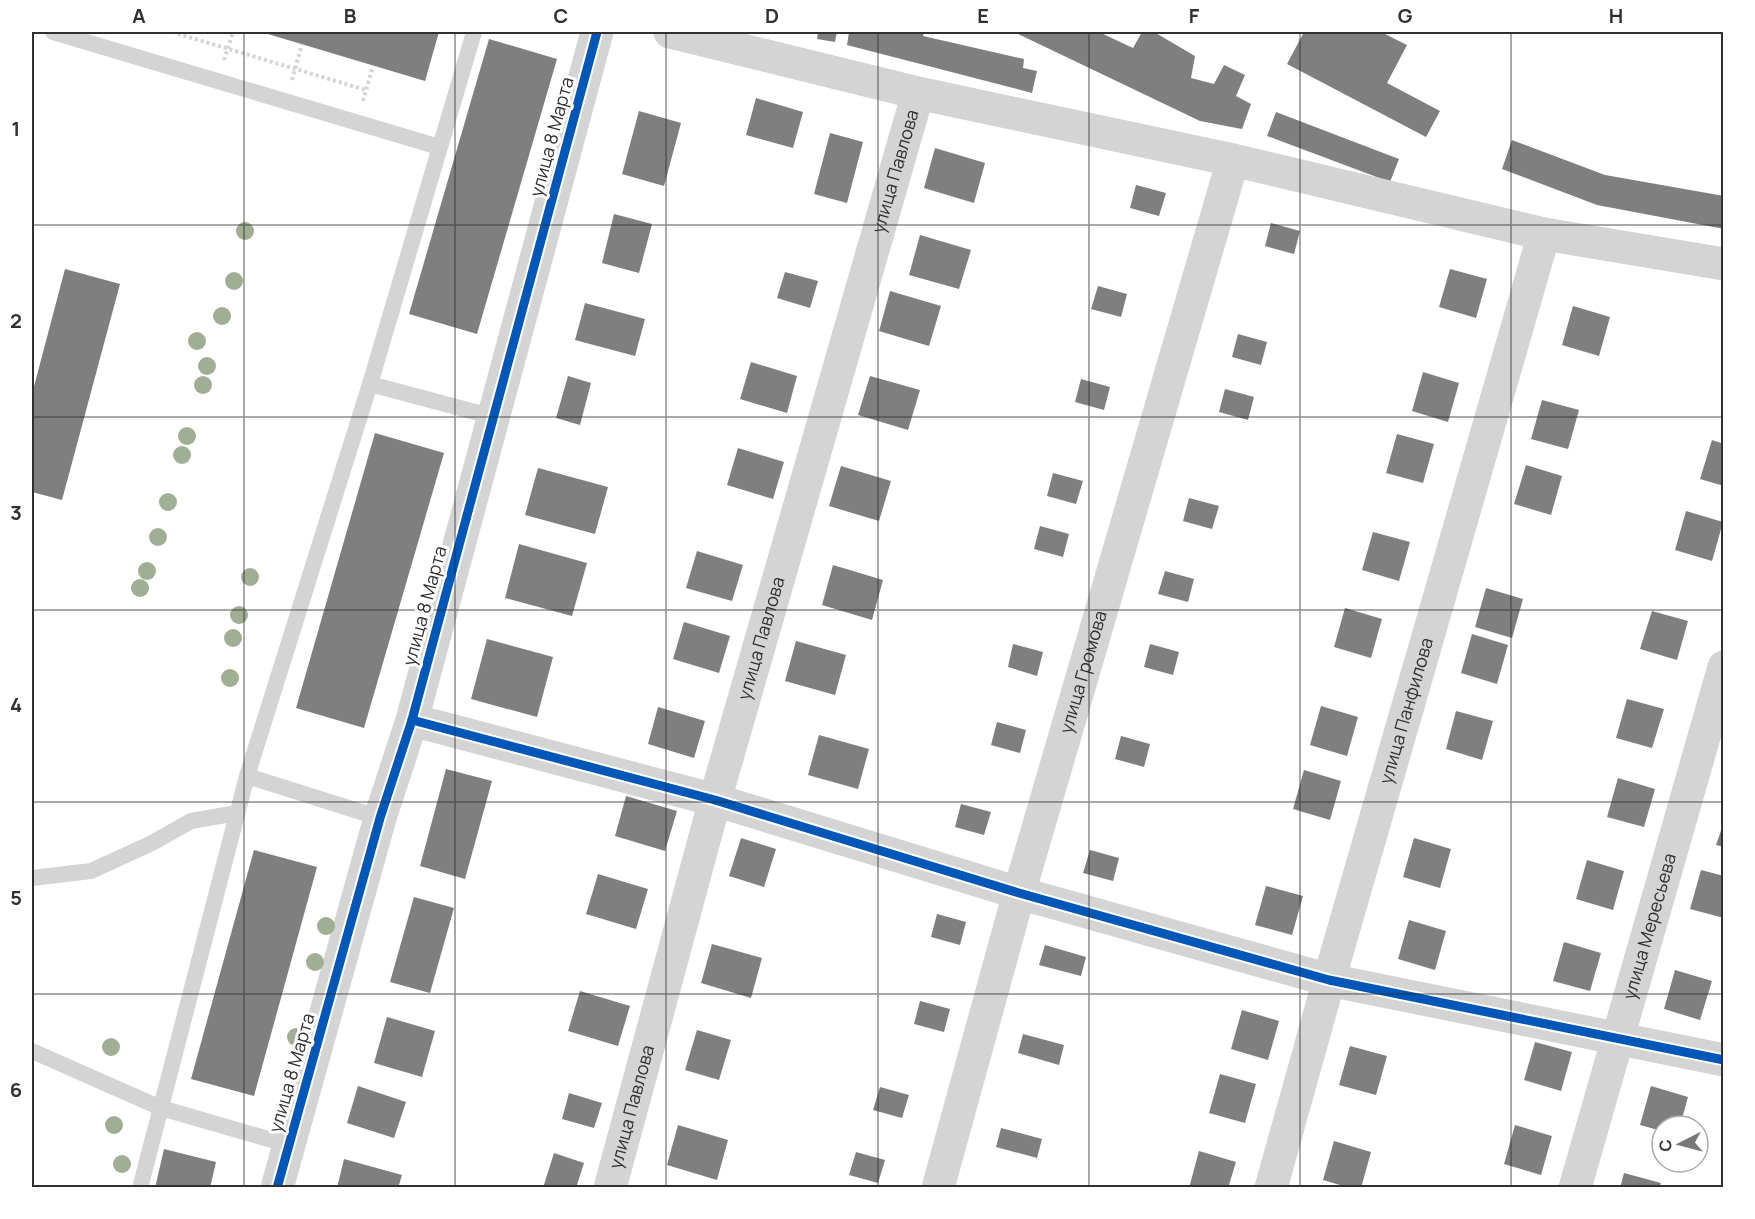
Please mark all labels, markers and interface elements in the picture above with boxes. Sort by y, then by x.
text: A [132,2,146,29]
text: B [344,2,357,29]
text: C [554,2,568,29]
text: D [765,2,779,29]
text: E [977,2,989,29]
text: F [1189,2,1200,29]
text: G [1398,2,1413,29]
text: H [1609,2,1623,29]
street label: улица 8 Марта [524,74,579,199]
street label: улица Павлова [865,107,924,236]
text: 1 [12,115,20,142]
text: 2 [10,307,22,334]
text: 3 [10,499,22,526]
street label: улица 8 Марта [397,543,452,668]
street label: улица Павлова [731,574,790,703]
street label: улица Громова [1053,607,1112,736]
street label: улица Панфилова [1373,635,1438,787]
text: 4 [10,691,22,718]
street label: улица Мересьева [1617,850,1681,1002]
text: 5 [10,884,22,911]
street label: улица 8 Марта [263,1010,320,1135]
street label: улица Павлова [603,1042,659,1171]
text: 6 [10,1076,22,1103]
north arrow [1650,1114,1710,1174]
text: С [1654,1138,1677,1153]

